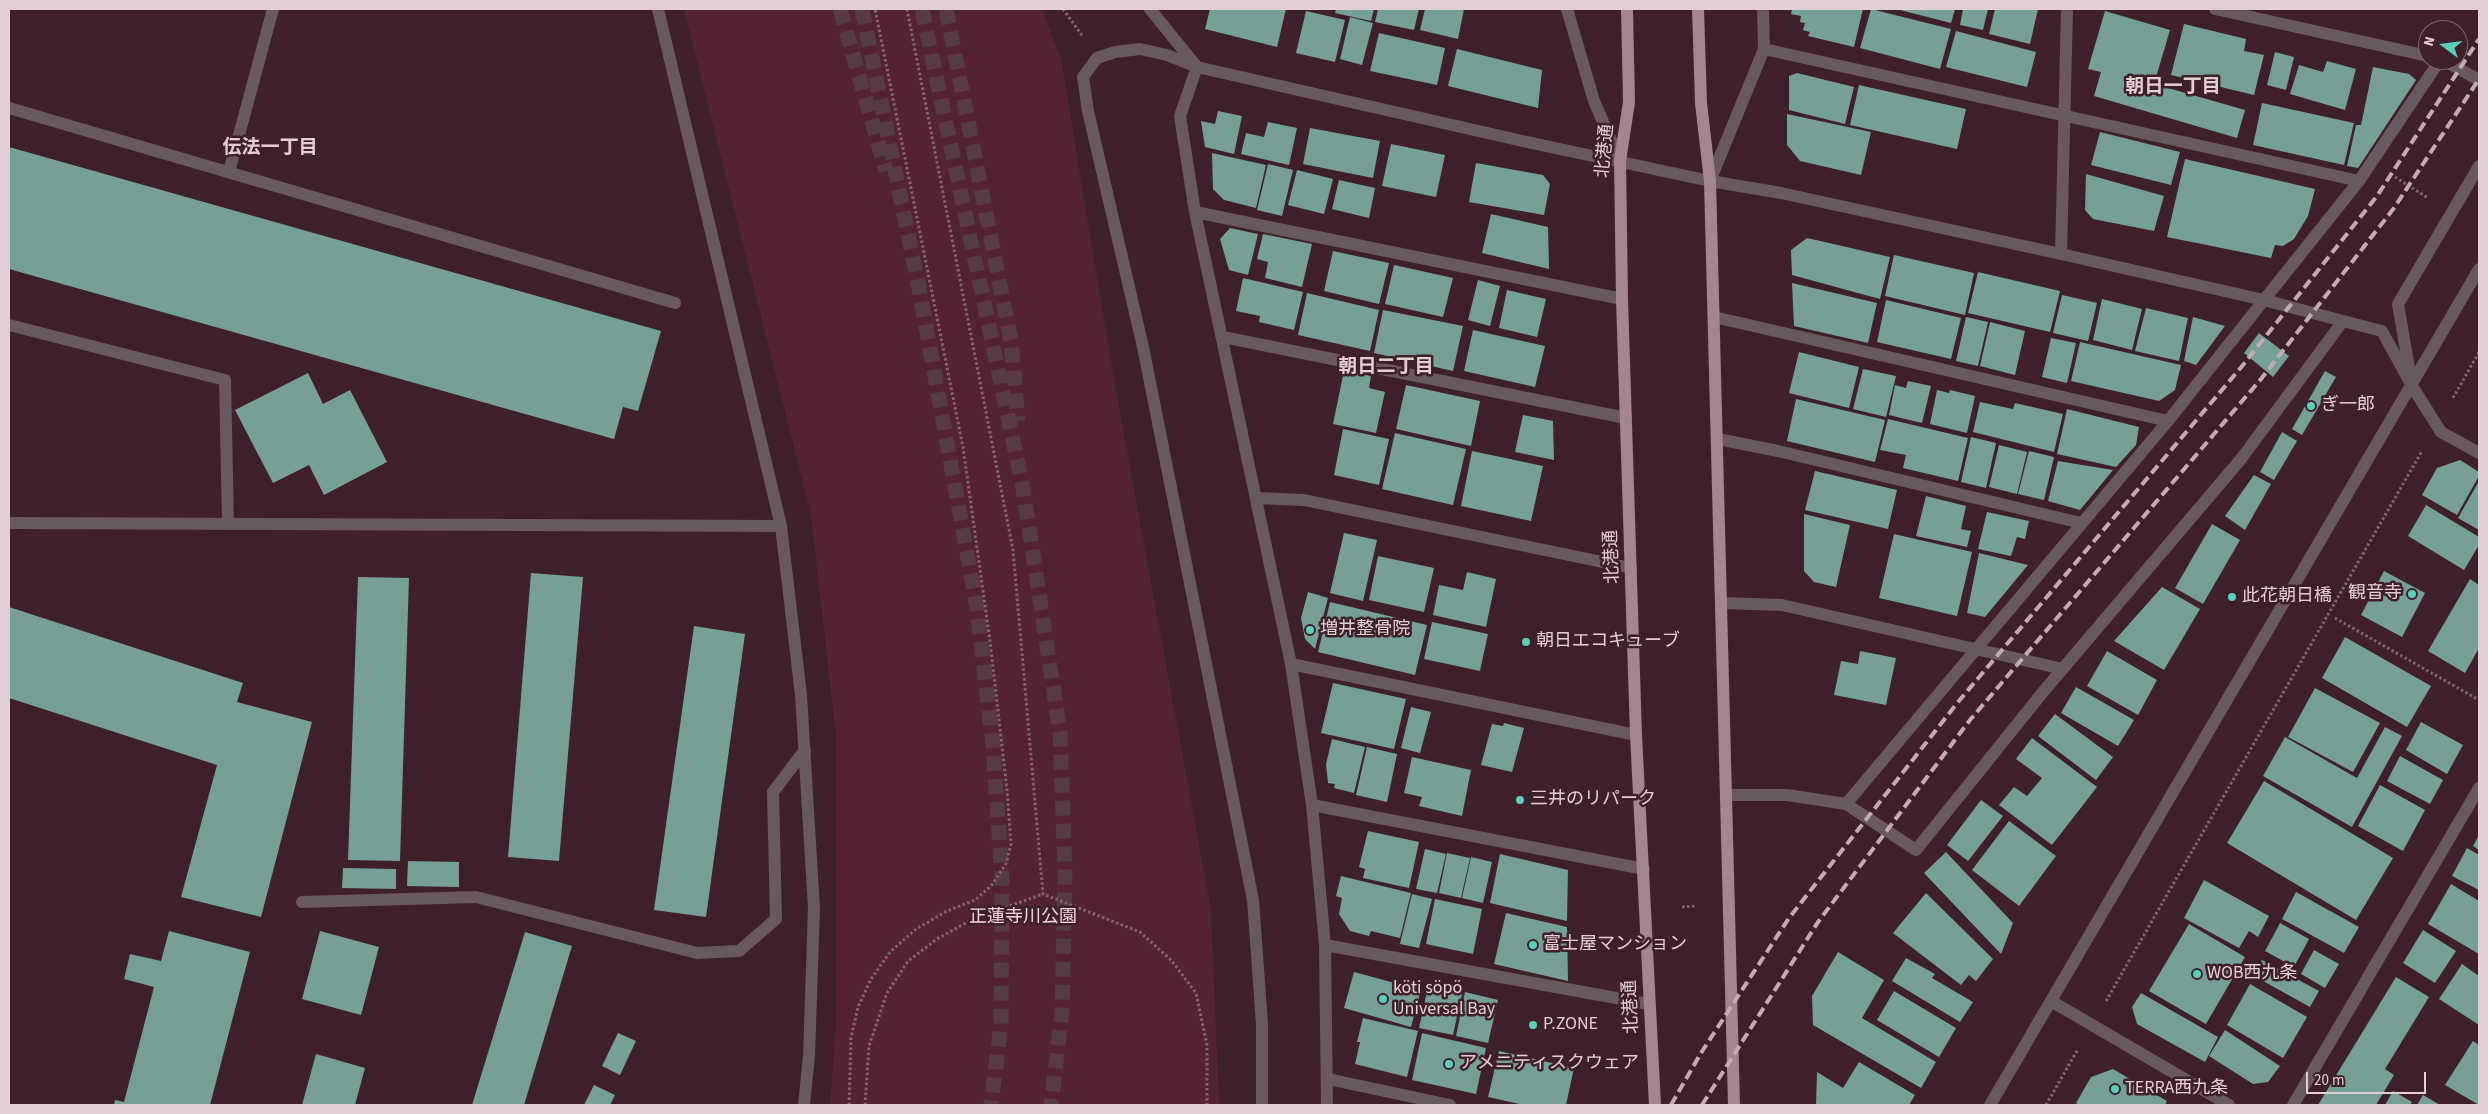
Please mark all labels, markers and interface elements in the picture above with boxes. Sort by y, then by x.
north arrow [2418,20,2468,70]
text: N [2419,34,2440,48]
district label: 朝日一丁目 [2126,77,2220,99]
street label: 北港通 [1593,123,1619,179]
district label: 伝法一丁目 [223,138,317,160]
district label: 朝日二丁目 [1339,357,1433,379]
place label: ぎ一郎 [2321,395,2375,417]
marker: ぎ一郎 [2305,400,2317,412]
street label: 北港通 [1601,530,1625,584]
place label: 観音寺 [2348,583,2402,605]
place label: 此花朝日橋 [2242,586,2332,608]
marker: 観音寺 [2406,588,2418,600]
marker: 此花朝日橋 [2226,591,2238,603]
place label: 増井整骨院 [1320,619,1410,641]
marker: 増井整骨院 [1304,624,1316,636]
place label: 朝日エコキューブ [1536,631,1680,653]
marker: 朝日エコキューブ [1520,636,1532,648]
place label: 三井のリパーク [1530,789,1656,811]
marker: 三井のリパーク [1514,794,1526,806]
park label: 正蓮寺川公園 [969,907,1077,929]
place label: 富士屋マンション [1543,934,1687,956]
marker: 富士屋マンション [1527,939,1539,951]
place label: WOB西九条 [2207,963,2298,985]
marker: WOB西九条 [2191,968,2203,980]
place label: köti söpö Universal Bay [1393,978,1495,1021]
street label: 北港通 [1620,979,1644,1035]
marker: köti söpö Universal Bay [1377,993,1389,1005]
place label: P.ZONE [1543,1014,1598,1036]
marker: P.ZONE [1527,1019,1539,1031]
place label: アメニティスクウェア [1459,1053,1639,1075]
marker: アメニティスクウェア [1443,1058,1455,1070]
scale bar [2308,1062,2428,1094]
text: 20 m [2314,1070,2344,1091]
place label: TERRA西九条 [2125,1078,2228,1100]
marker: TERRA西九条 [2109,1083,2121,1095]

